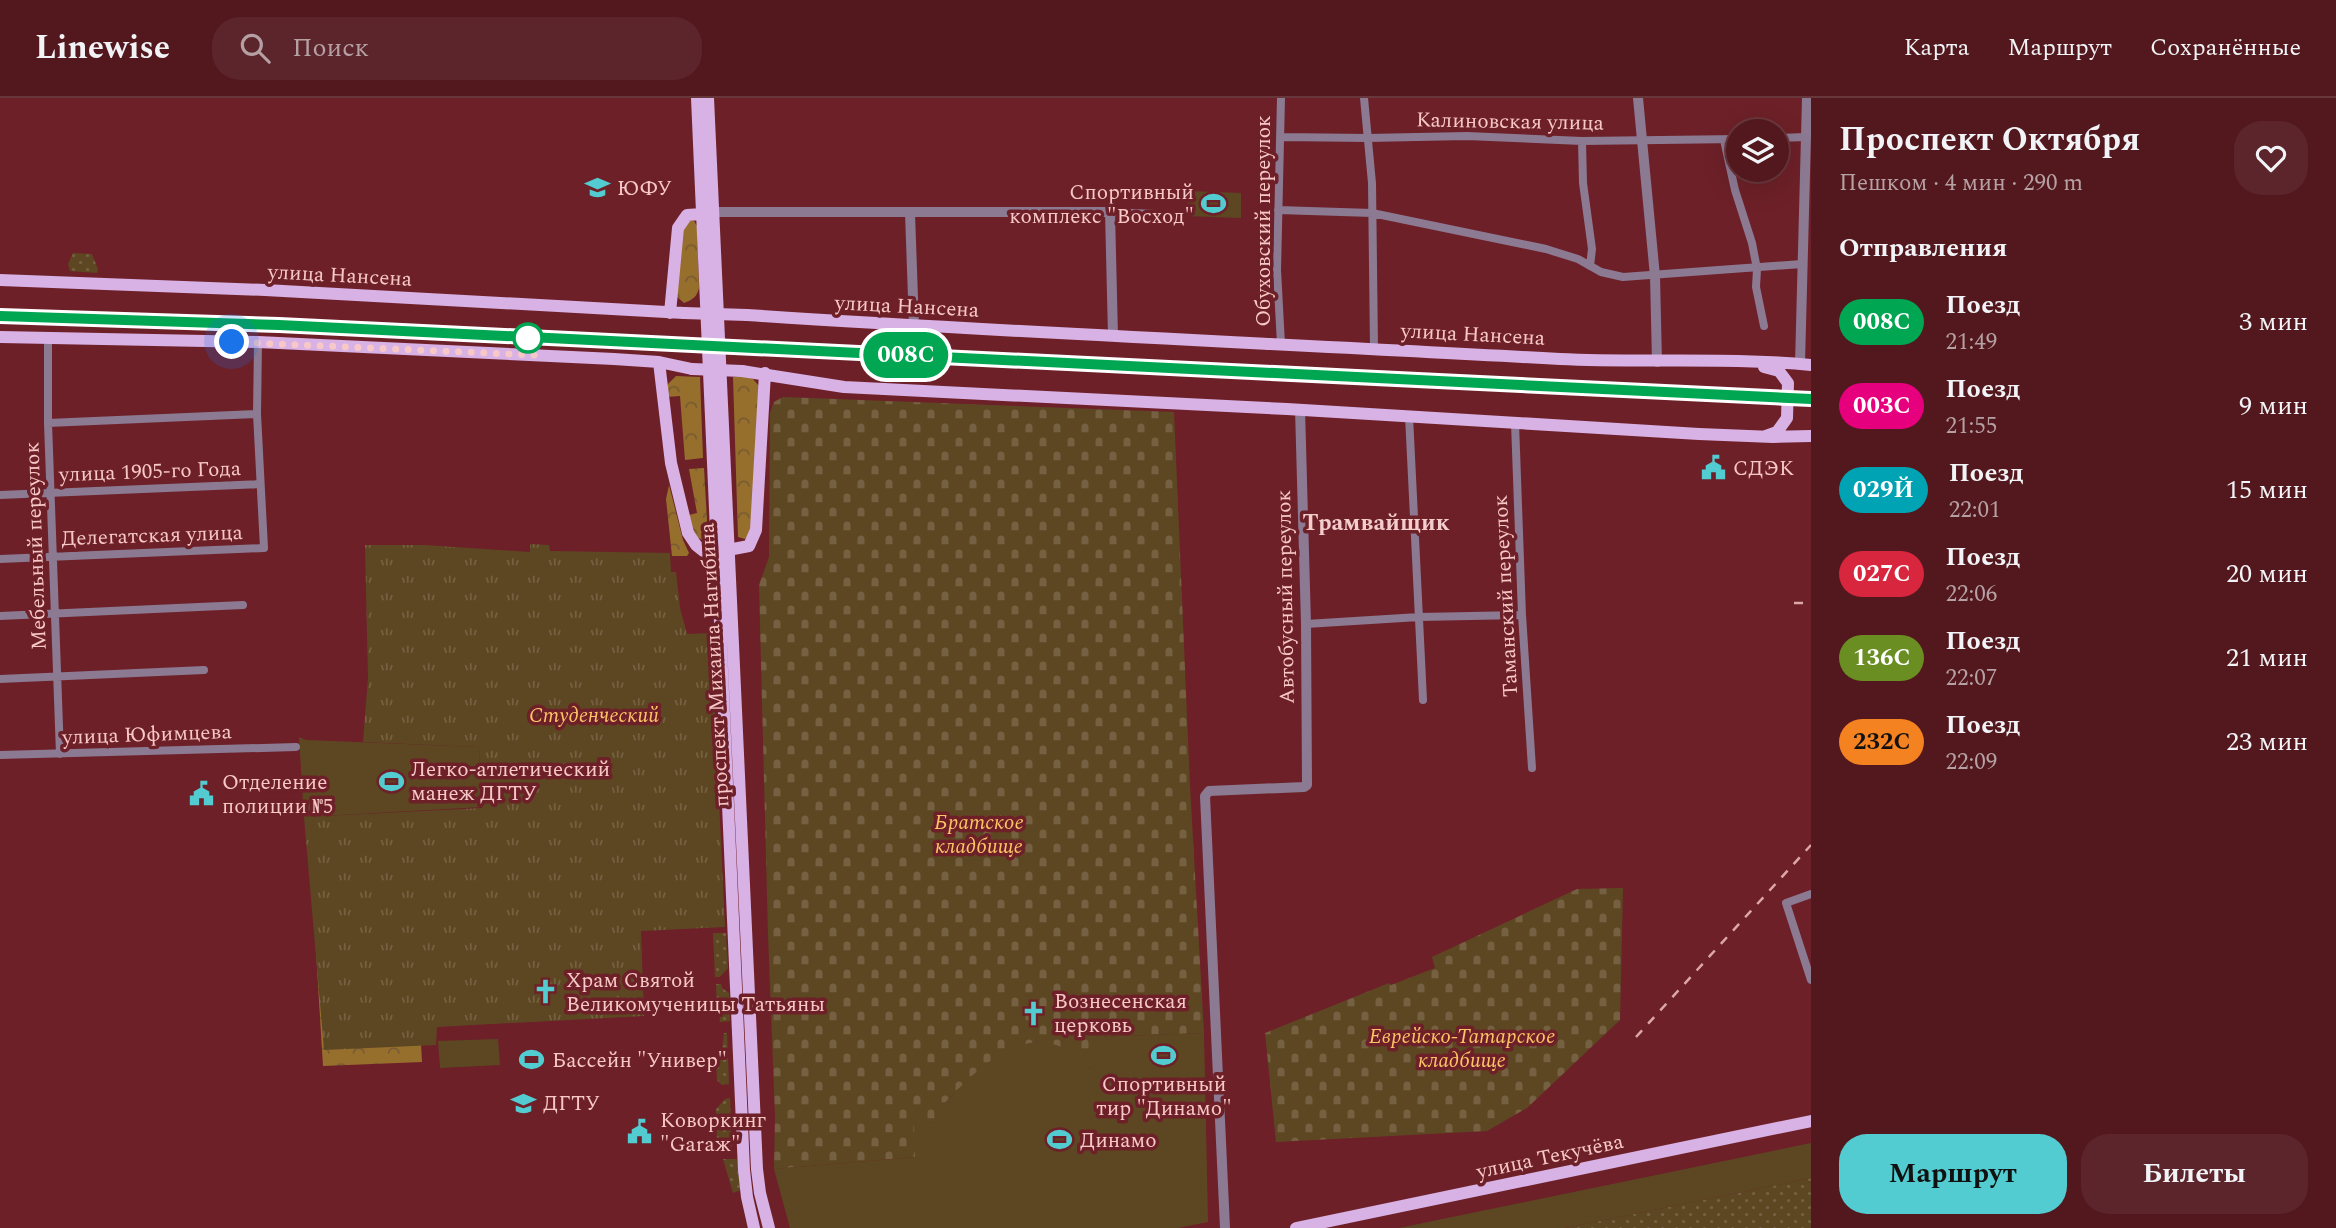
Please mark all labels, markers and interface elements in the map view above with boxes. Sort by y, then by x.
search box [212,17,702,80]
text: Linewise [35,23,170,73]
text: Поиск [292,28,369,68]
icon: search [236,29,274,67]
text: Карта [1904,30,1969,66]
text: Маршрут [2007,30,2112,66]
text: Сохранённые [2150,30,2301,66]
street label: Калиновская улица [1416,104,1605,140]
street label: Обуховский переулок [1248,115,1280,327]
text: Проспект Октября [1839,115,2140,165]
map controls [1726,119,1789,182]
button: layers [1726,119,1789,182]
button: heart [2234,121,2308,195]
text: Пешком · 4 мин · 290 m [1839,166,2083,201]
place label: ЮФУ [617,173,672,205]
school or university icon: ЮФУ [583,174,611,202]
place label: Спортивный комплекс "Восход" [1009,177,1194,233]
sports icon: Спортивный комплекс "Восход" [1200,190,1228,218]
text: Отправления [1839,228,2007,268]
street label: улица Нансена [266,256,414,296]
text: Поезд [1945,285,2020,325]
street label: улица Нансена [833,287,981,327]
text: 3 мин [2239,302,2308,342]
text: 008С [1853,304,1910,340]
street label: улица Нансена [1399,315,1547,355]
unlabelled marker [513,323,543,353]
your location [214,324,249,359]
text: 21:49 [1945,325,1997,360]
line badge: 008С [857,332,955,378]
text: 008С [877,337,935,373]
text: Поезд [1945,369,2020,409]
text: 9 мин [2239,386,2308,426]
text: 003С [1853,388,1910,424]
text: 21:55 [1945,409,1997,444]
street label: Мебельный переулок [16,441,56,651]
street label: улица 1905-го Года [58,453,242,491]
place label: СДЭК [1733,453,1794,485]
text: Поезд [1949,453,2023,493]
public building icon: СДЭК [1699,454,1727,482]
text: 15 мин [2226,470,2308,510]
text: 029Й [1853,472,1914,508]
street label: Автобусный переулок [1268,489,1304,704]
text: 22:01 [1949,493,2000,528]
street label: Таманский переулок [1485,494,1527,698]
district label: Трамвайщик [1302,506,1450,541]
street label: Делегатская улица [61,517,244,555]
street label: проспект Михаила Нагибина [692,521,738,808]
text: Поезд [1945,537,2020,577]
text: 20 мин [2226,554,2308,594]
text: 027С [1853,556,1910,592]
text: 22:06 [1945,577,1997,612]
text: Поезд [1945,621,2020,661]
text: 21 мин [2226,638,2308,678]
text: 136С [1853,640,1910,676]
text: 22:07 [1945,661,1997,696]
park label: Студенческий [529,700,659,732]
text: Поезд [1945,705,2020,745]
street label: улица Юфимцева [61,716,233,754]
text: 23 мин [2226,722,2308,762]
text: 232C [1853,724,1910,760]
text: 22:09 [1945,745,1997,780]
place label: Легко-атлетический манеж ДГТУ [411,754,610,810]
place label: Отделение полиции №5 [222,767,333,823]
sports icon: Легко-атлетический манеж ДГТУ [377,767,405,795]
public building icon: Отделение полиции №5 [188,780,216,808]
park label: Братское кладбище [934,807,1024,863]
place label: Храм Святой Великомученицы Татьяны [566,965,825,1021]
church icon: Храм Святой Великомученицы Татьяны [532,978,560,1006]
place label: Вознесенская церковь [1054,986,1187,1042]
church icon: Вознесенская церковь [1020,999,1048,1027]
park label: Еврейско-Татарское кладбище [1369,1021,1555,1077]
sports icon: Спортивный тир "Динамо" [1150,1041,1178,1069]
place label: Бассейн "Универ" [552,1045,727,1077]
sports icon: Бассейн "Универ" [518,1046,546,1074]
place label: Спортивный тир "Динамо" [1096,1069,1232,1125]
place label: ДГТУ [543,1088,600,1120]
school or university icon: ДГТУ [509,1089,537,1117]
place label: Коворкинг "Gаraж" [660,1105,766,1161]
public building icon: Коворкинг "Gаraж" [626,1118,654,1146]
place label: Динамо [1080,1125,1157,1157]
sports icon: Динамо [1046,1126,1074,1154]
street label: улица Текучёва [1473,1126,1627,1188]
button: Маршрут [1839,1134,2067,1214]
button: Билеты [2081,1134,2308,1214]

